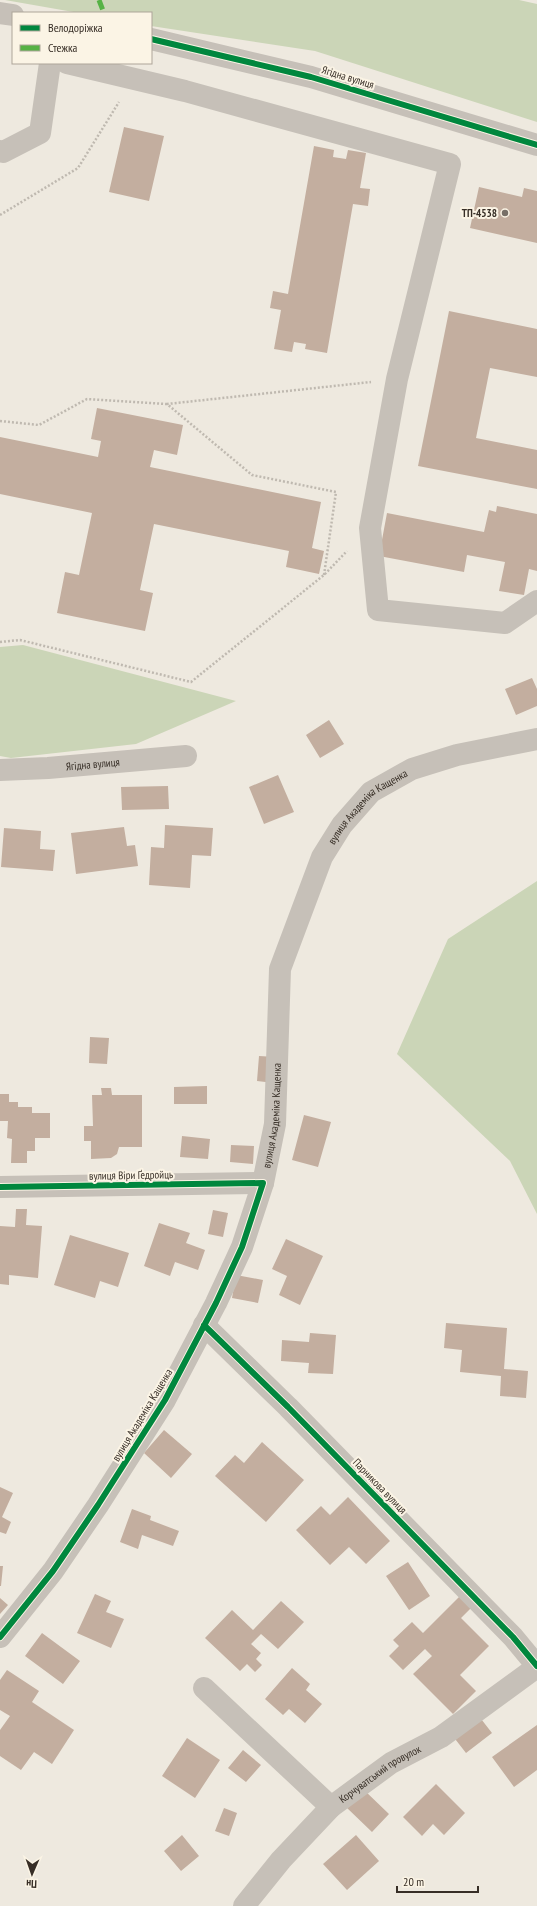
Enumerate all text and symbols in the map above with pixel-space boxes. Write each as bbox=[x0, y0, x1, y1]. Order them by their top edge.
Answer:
legend bbox=[12, 12, 152, 64]
text: Велодоріжка bbox=[48, 20, 103, 35]
text: Стежка bbox=[48, 40, 78, 55]
street label: Ягідна вулиця bbox=[320, 62, 376, 92]
place label: ТП-4538 bbox=[462, 206, 497, 220]
marker: ТП-4538 bbox=[500, 208, 510, 218]
street label: Ягідна вулиця bbox=[65, 755, 120, 773]
street label: вулиця Академіка Кащенка bbox=[325, 766, 410, 847]
street label: вулиця Академіка Кащенка bbox=[259, 1063, 284, 1169]
street label: вулиця Віри Ґедройць bbox=[89, 1167, 173, 1183]
street label: вулиця Академіка Кащенка bbox=[109, 1366, 175, 1464]
street label: Парникова вулиця bbox=[350, 1455, 410, 1517]
street label: Корчуватський провулок bbox=[336, 1741, 424, 1806]
north arrow bbox=[12, 1854, 52, 1894]
scale bar bbox=[397, 1868, 478, 1894]
text: 20 m bbox=[403, 1874, 424, 1889]
text: Пн bbox=[26, 1877, 37, 1891]

